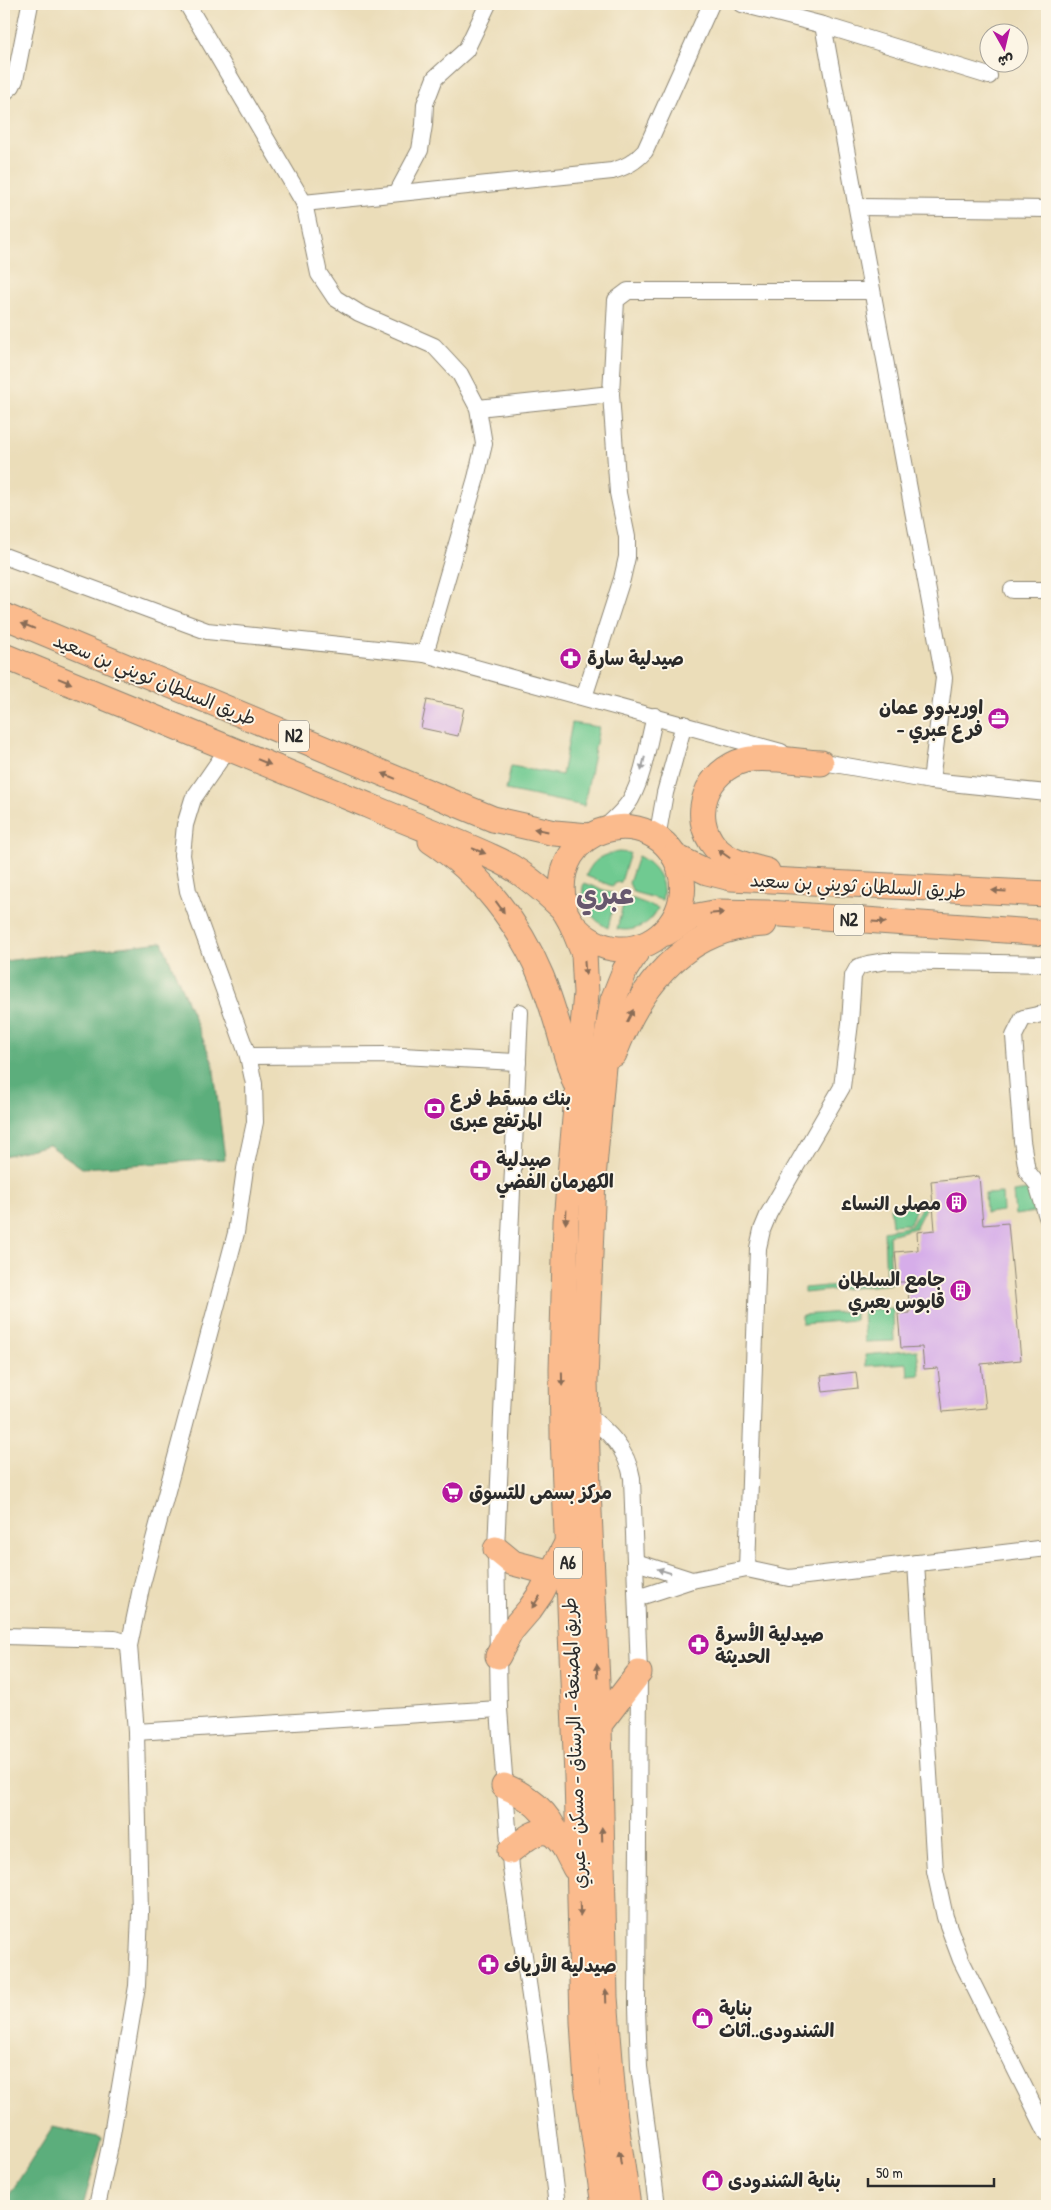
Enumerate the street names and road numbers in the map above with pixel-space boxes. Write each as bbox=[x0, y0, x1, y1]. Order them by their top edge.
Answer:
street label: طريق السلطان ثويني بن سعيد bbox=[48, 626, 260, 735]
road number: N2 bbox=[279, 720, 309, 751]
street label: طريق السلطان ثويني بن سعيد bbox=[749, 866, 967, 908]
road number: N2 bbox=[834, 904, 864, 936]
road number: A6 bbox=[554, 1548, 582, 1579]
street label: طريق المصنعة - الرستاق - مسكن - عبري bbox=[556, 1597, 594, 1889]

